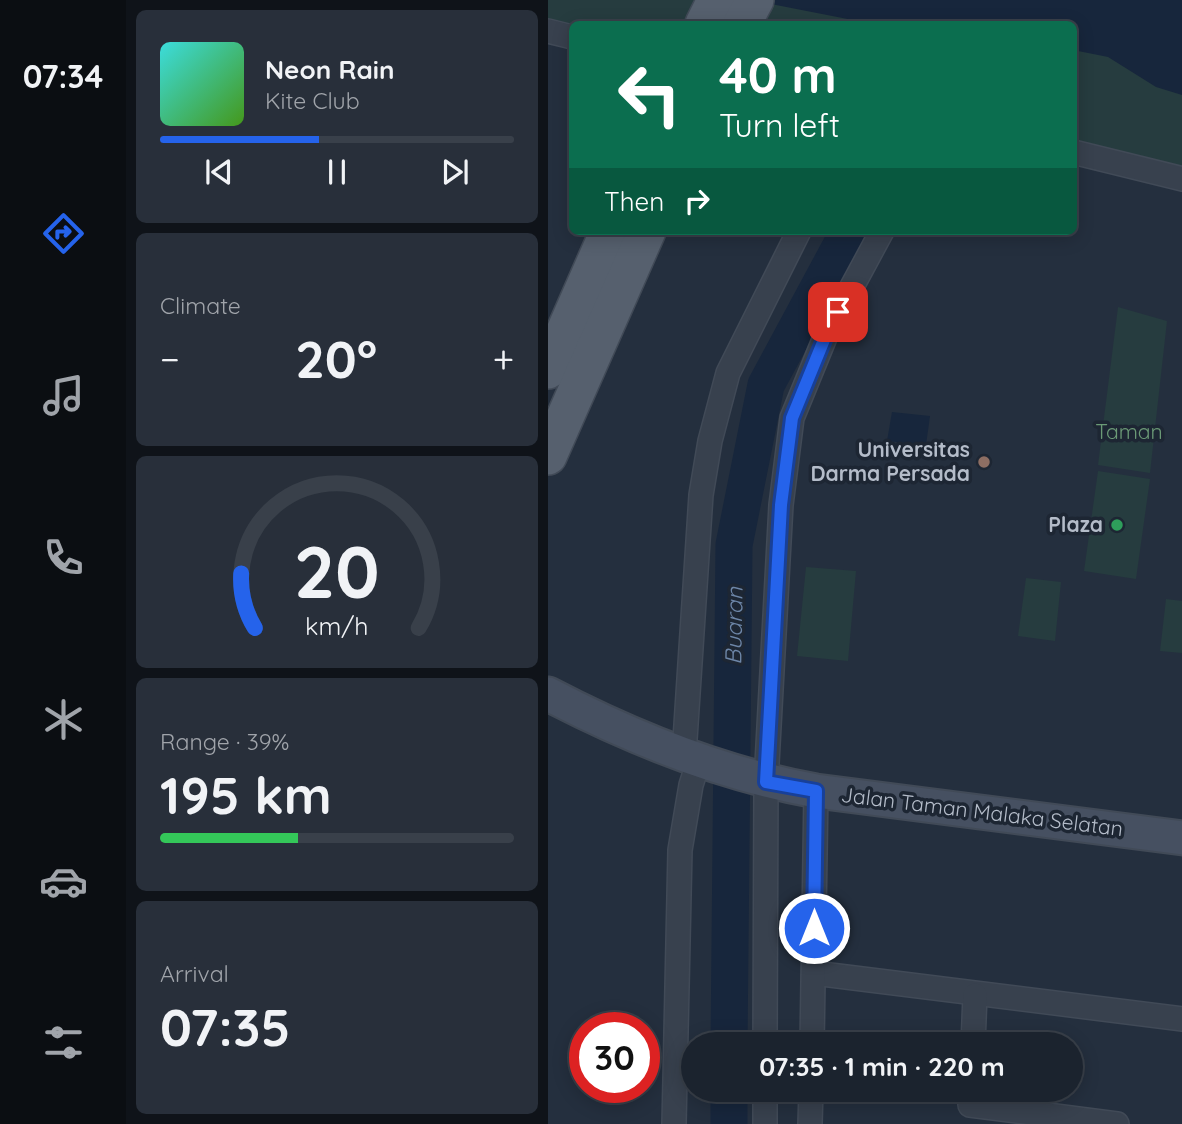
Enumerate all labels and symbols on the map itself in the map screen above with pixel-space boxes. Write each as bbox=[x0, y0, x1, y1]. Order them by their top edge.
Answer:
pin bbox=[808, 282, 868, 342]
park label: Taman bbox=[1095, 418, 1163, 444]
place label: Universitas Darma Persada bbox=[810, 436, 970, 486]
marker: Universitas Darma Persada bbox=[976, 454, 992, 470]
place label: Plaza bbox=[1048, 511, 1103, 537]
marker: Plaza bbox=[1109, 517, 1125, 533]
water label: Buaran bbox=[718, 586, 749, 665]
street label: Jalan Taman Malaka Selatan bbox=[840, 781, 1125, 841]
position arrow bbox=[777, 891, 851, 965]
speed limit sign: 30 bbox=[569, 1012, 660, 1103]

